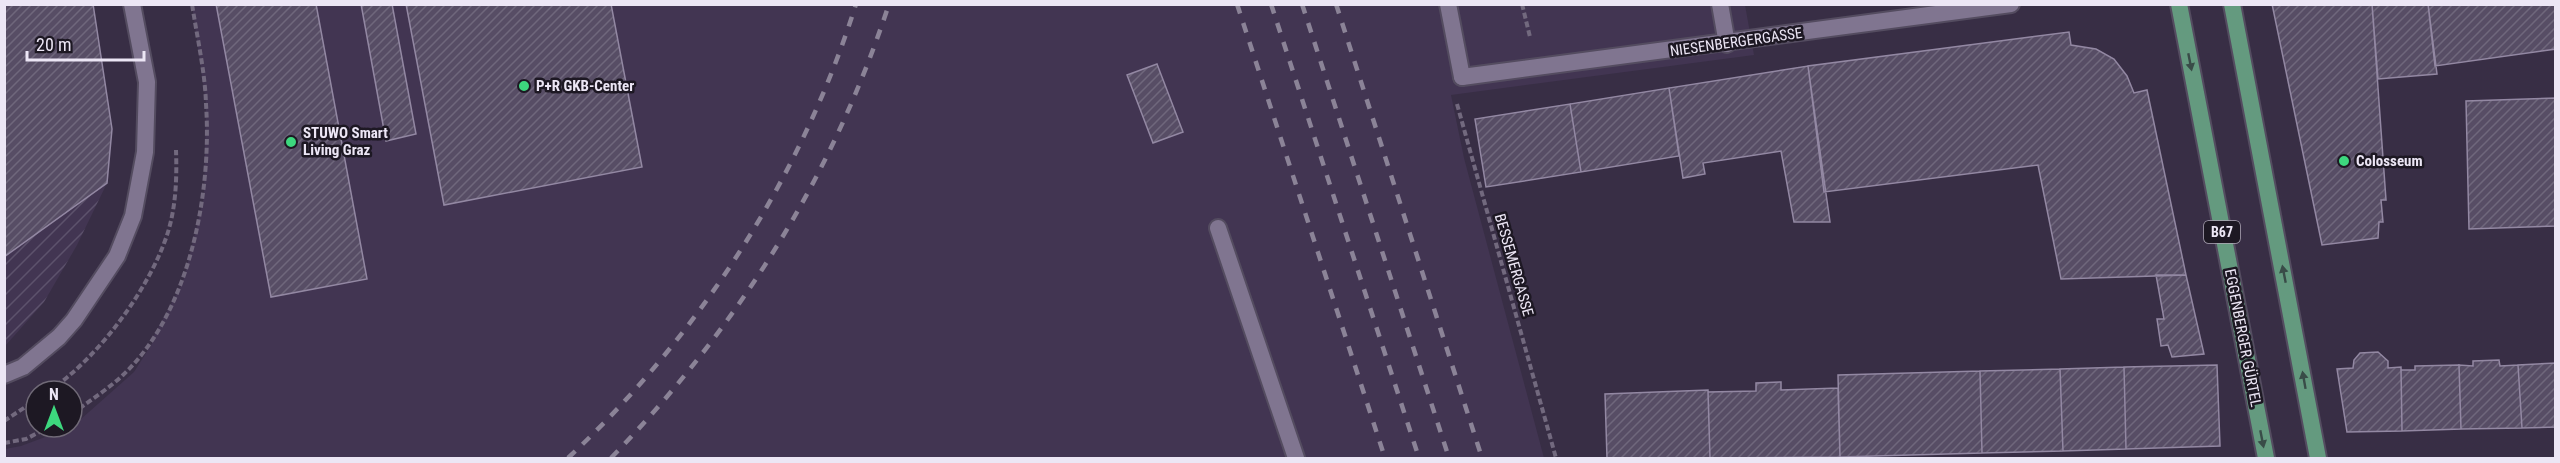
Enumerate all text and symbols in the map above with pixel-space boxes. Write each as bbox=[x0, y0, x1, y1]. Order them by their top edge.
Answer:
scale bar bbox=[27, 24, 144, 62]
street label: NIESENBERGERGASSE bbox=[1669, 24, 1803, 60]
text: 20 m bbox=[36, 34, 71, 55]
one-way arrow bbox=[2186, 53, 2195, 72]
place label: P+R GKB-Center bbox=[536, 77, 634, 95]
marker: P+R GKB-Center bbox=[517, 79, 531, 93]
place label: STUWO Smart Living Graz bbox=[303, 124, 388, 159]
marker: STUWO Smart Living Graz bbox=[284, 135, 298, 149]
place label: Colosseum bbox=[2356, 152, 2423, 170]
marker: Colosseum bbox=[2337, 154, 2351, 168]
street label: BESSEMERGASSE bbox=[1491, 212, 1537, 318]
road number: B67 bbox=[2204, 221, 2240, 243]
one-way arrow bbox=[2279, 264, 2288, 283]
street label: EGGENBERGER GÜRTEL bbox=[2221, 267, 2265, 409]
one-way arrow bbox=[2299, 371, 2308, 390]
north arrow bbox=[24, 379, 84, 439]
text: N bbox=[49, 385, 59, 404]
one-way arrow bbox=[2258, 430, 2267, 449]

